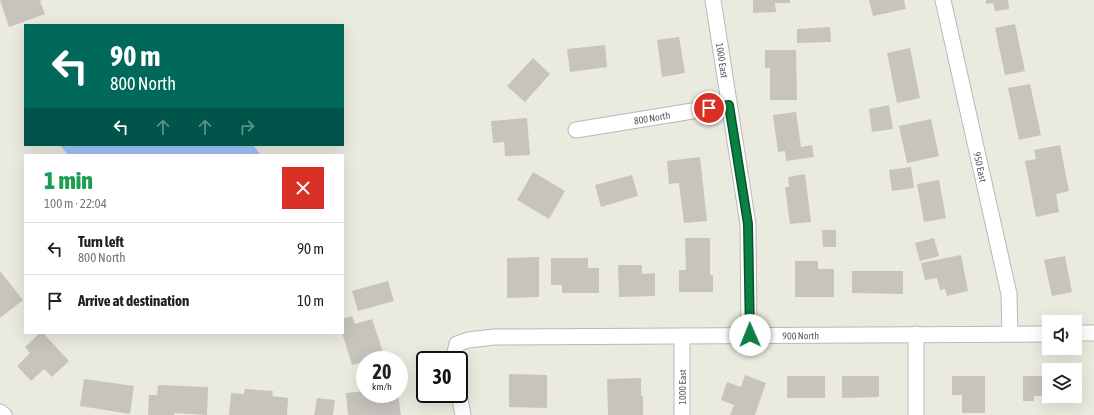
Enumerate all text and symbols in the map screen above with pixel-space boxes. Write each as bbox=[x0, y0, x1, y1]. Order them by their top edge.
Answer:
icon: left bbox=[44, 40, 96, 92]
text: 90 m bbox=[110, 40, 160, 72]
street label: 1000 East bbox=[714, 42, 730, 79]
text: 800 North bbox=[110, 73, 176, 94]
pin bbox=[692, 91, 726, 125]
icon: arrive bbox=[698, 97, 720, 119]
street label: 800 North bbox=[633, 110, 671, 126]
icon: left bbox=[110, 116, 132, 138]
icon: ahead bbox=[152, 116, 174, 138]
icon: ahead bbox=[194, 116, 216, 138]
icon: right bbox=[236, 116, 258, 138]
street label: 950 East bbox=[971, 151, 989, 183]
text: 1 min bbox=[44, 167, 93, 194]
button: close bbox=[282, 167, 324, 209]
text: 100 m · 22:04 bbox=[44, 196, 107, 211]
text: Turn left bbox=[78, 233, 124, 250]
icon: left bbox=[44, 238, 66, 260]
text: 90 m bbox=[297, 240, 324, 257]
text: 800 North bbox=[78, 250, 126, 265]
icon: arrive bbox=[44, 290, 66, 312]
text: Arrive at destination bbox=[78, 292, 189, 309]
text: 10 m bbox=[297, 292, 324, 309]
position arrow bbox=[729, 314, 771, 356]
map controls bbox=[1042, 315, 1082, 403]
button: sound bbox=[1042, 315, 1082, 355]
street label: 900 North bbox=[782, 330, 819, 341]
speed limit sign: 30 bbox=[416, 351, 468, 403]
text: 20 bbox=[373, 360, 391, 383]
button: layers bbox=[1042, 363, 1082, 403]
street label: 1000 East bbox=[677, 369, 688, 405]
text: km/h bbox=[372, 381, 392, 392]

